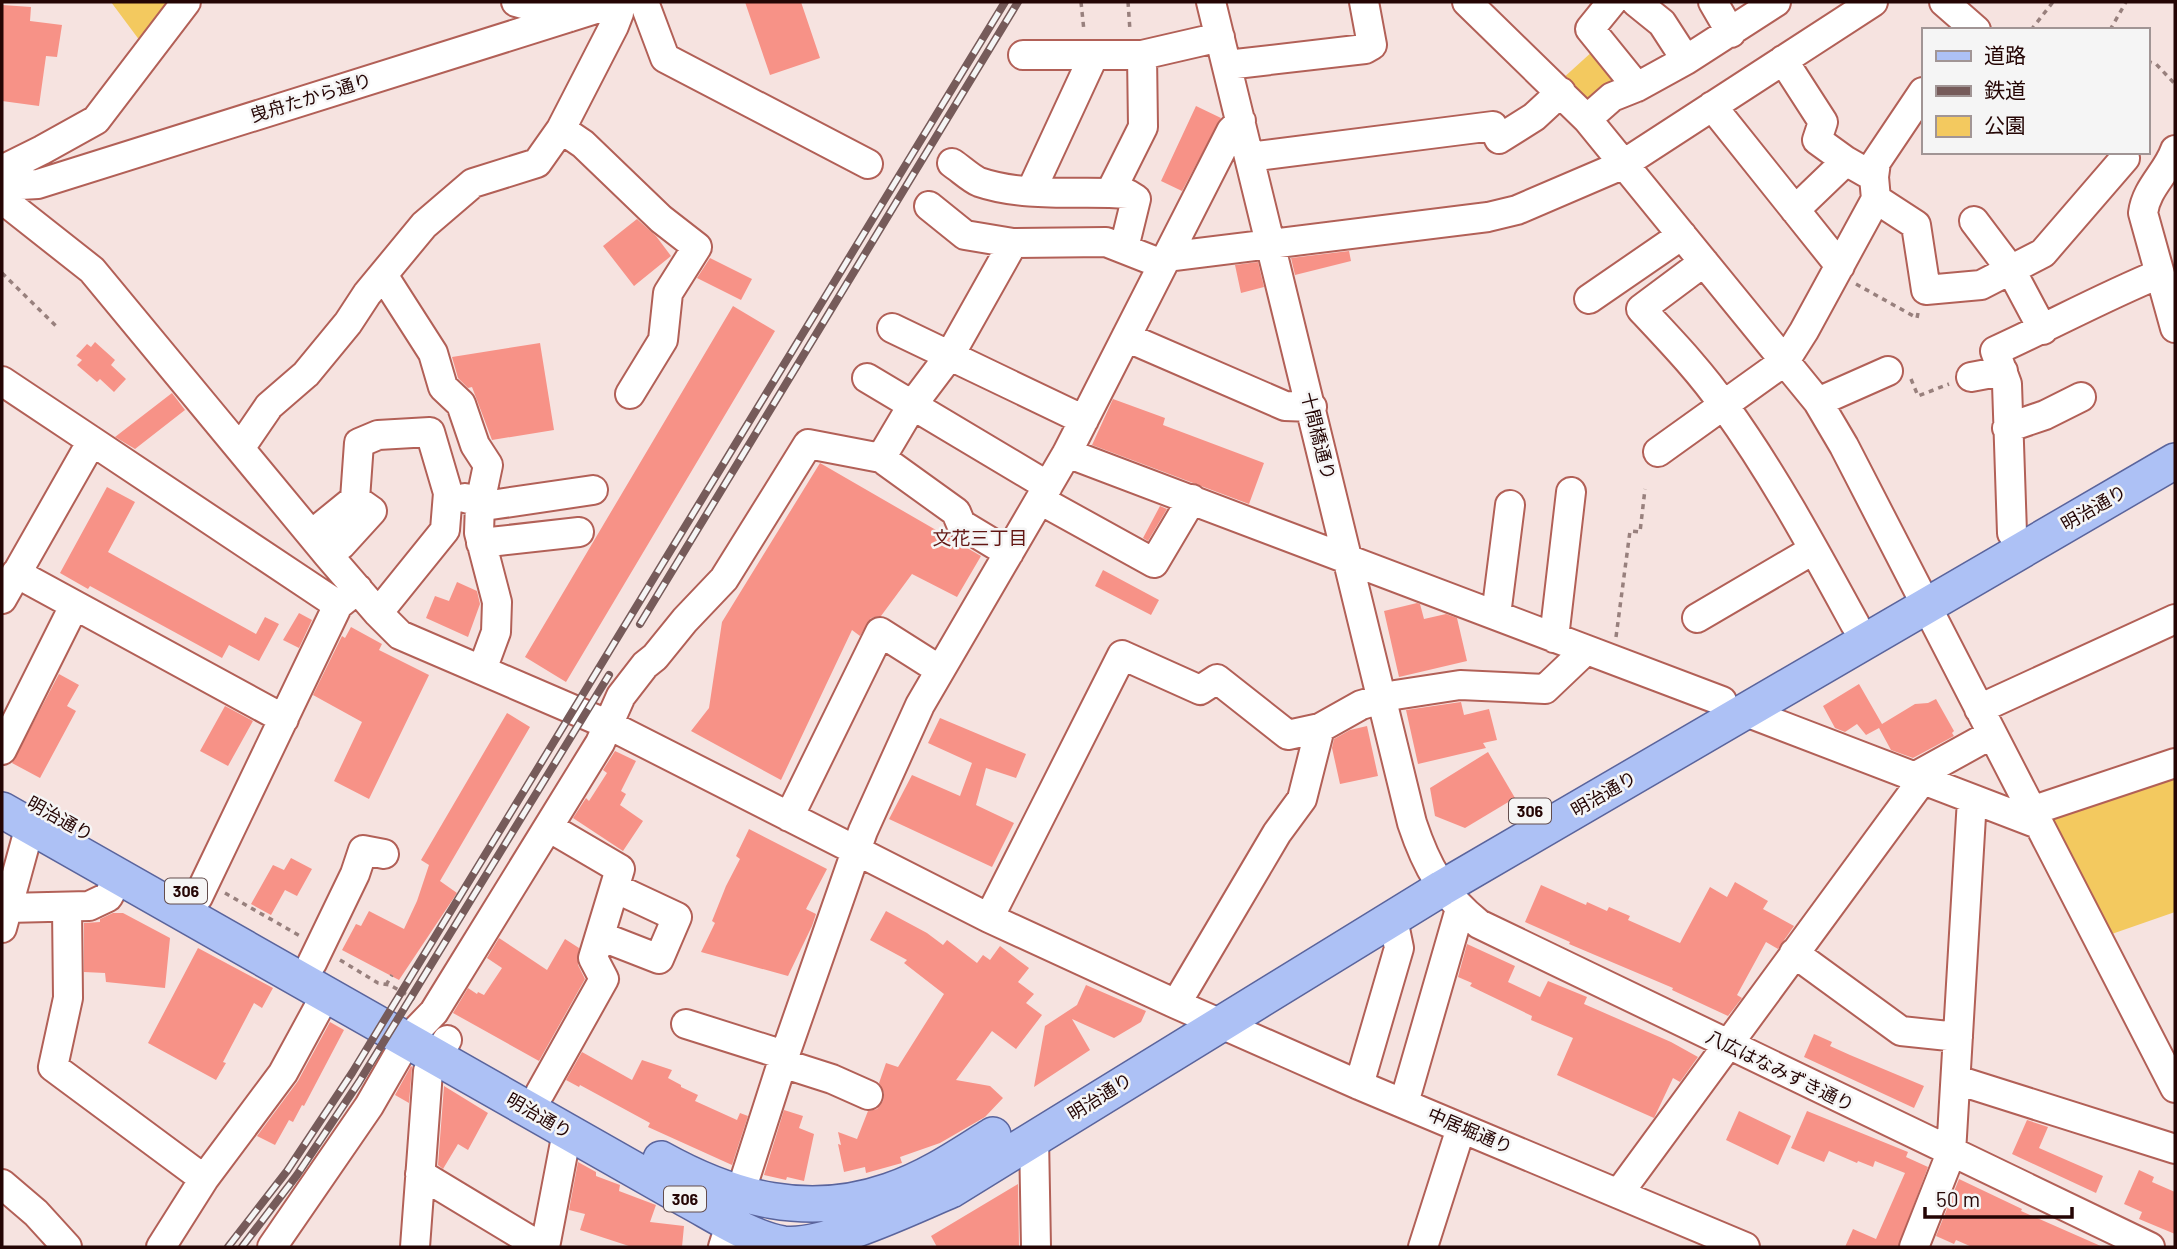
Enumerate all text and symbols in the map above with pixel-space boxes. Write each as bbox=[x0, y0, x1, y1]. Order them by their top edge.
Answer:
legend bbox=[1922, 28, 2149, 154]
text: 道路 bbox=[1984, 42, 2026, 67]
street label: 曳舟たから通り bbox=[247, 68, 374, 126]
text: 鉄道 bbox=[1984, 77, 2026, 102]
text: 公園 bbox=[1984, 112, 2026, 137]
street label: 十間橋通り bbox=[1297, 389, 1341, 482]
street label: 明治通り bbox=[2057, 480, 2130, 535]
district label: 文花三丁目 bbox=[932, 526, 1028, 549]
street label: 明治通り bbox=[1567, 766, 1640, 821]
street label: 明治通り bbox=[24, 791, 97, 845]
road number: 306 bbox=[1509, 798, 1551, 824]
road number: 306 bbox=[165, 878, 207, 904]
street label: 八広はなみずき通り bbox=[1703, 1025, 1858, 1115]
street label: 明治通り bbox=[1063, 1068, 1136, 1125]
street label: 明治通り bbox=[503, 1088, 576, 1143]
street label: 中居堀通り bbox=[1425, 1102, 1516, 1158]
scale bar bbox=[1925, 1176, 2072, 1220]
road number: 306 bbox=[664, 1186, 706, 1212]
text: 50 m bbox=[1936, 1186, 1980, 1211]

